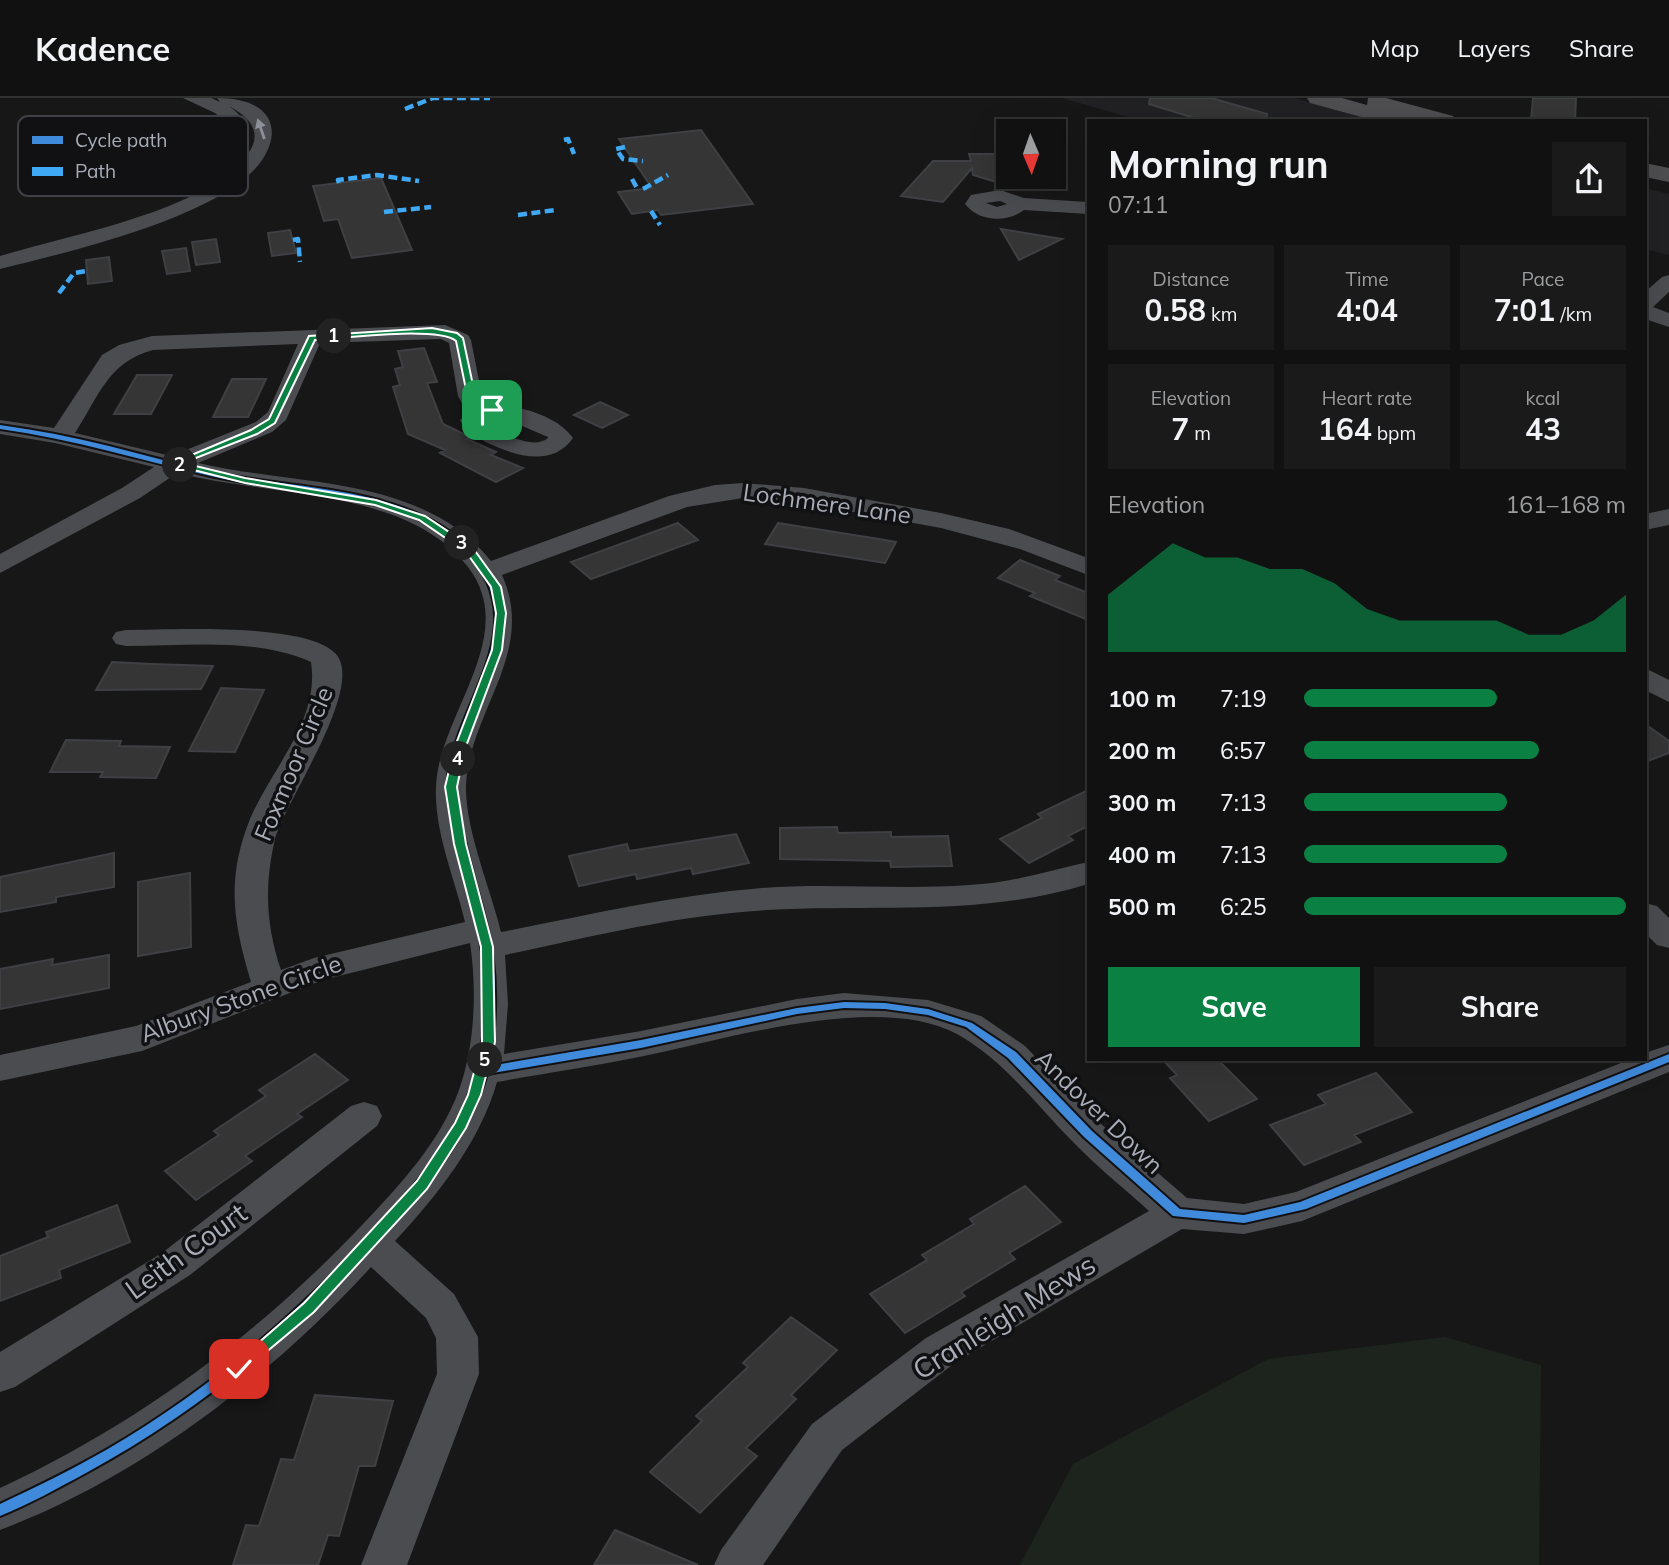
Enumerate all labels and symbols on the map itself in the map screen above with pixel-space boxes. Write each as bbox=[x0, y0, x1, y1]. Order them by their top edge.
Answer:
legend bbox=[18, 116, 248, 196]
one-way arrow bbox=[255, 119, 266, 140]
north arrow bbox=[996, 119, 1066, 189]
text: Cycle path bbox=[75, 128, 167, 152]
text: Path bbox=[75, 159, 116, 183]
pin: 1 bbox=[316, 318, 352, 354]
pin bbox=[462, 380, 522, 440]
pin: 2 bbox=[162, 448, 198, 482]
street label: Lochmere Lane bbox=[741, 476, 913, 530]
pin: 3 bbox=[444, 526, 480, 560]
street label: Foxmoor Circle bbox=[247, 682, 339, 845]
pin: 4 bbox=[440, 742, 476, 776]
street label: Albury Stone Circle bbox=[136, 948, 345, 1048]
pin: 5 bbox=[468, 1042, 503, 1077]
street label: Andover Down bbox=[1029, 1043, 1170, 1180]
street label: Leith Court bbox=[118, 1195, 253, 1306]
street label: Cranleigh Mews bbox=[906, 1246, 1101, 1387]
pin bbox=[209, 1339, 269, 1399]

